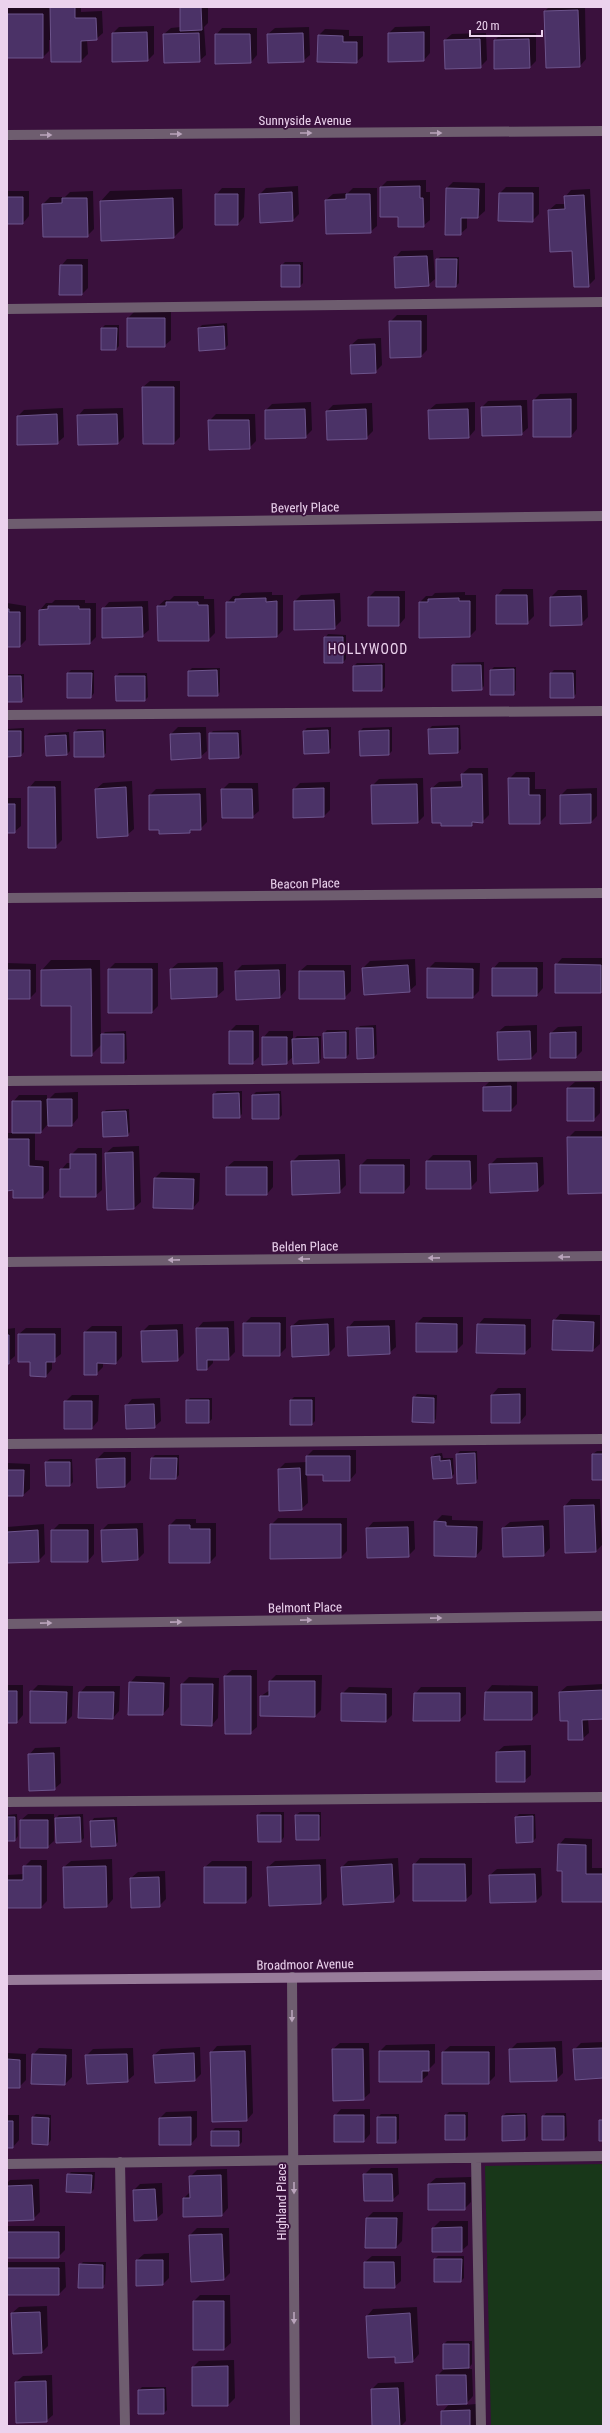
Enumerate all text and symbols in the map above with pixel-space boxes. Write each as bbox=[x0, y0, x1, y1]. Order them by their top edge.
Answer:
scale bar bbox=[470, 12, 542, 38]
text: 20 m bbox=[476, 19, 500, 33]
street label: Sunnyside Avenue bbox=[259, 113, 351, 128]
one-way arrow bbox=[430, 129, 442, 136]
one-way arrow bbox=[300, 130, 313, 136]
one-way arrow bbox=[170, 131, 183, 137]
one-way arrow bbox=[40, 132, 53, 138]
street label: Beverly Place bbox=[271, 499, 339, 516]
district label: HOLLYWOOD bbox=[328, 641, 408, 657]
street label: Beacon Place bbox=[270, 875, 340, 892]
street label: Belden Place bbox=[272, 1238, 338, 1255]
one-way arrow bbox=[558, 1253, 570, 1260]
one-way arrow bbox=[427, 1255, 440, 1261]
one-way arrow bbox=[297, 1256, 310, 1262]
one-way arrow bbox=[167, 1257, 180, 1263]
street label: Belmont Place bbox=[268, 1599, 342, 1616]
one-way arrow bbox=[430, 1615, 443, 1621]
one-way arrow bbox=[300, 1617, 313, 1623]
one-way arrow bbox=[170, 1618, 182, 1625]
one-way arrow bbox=[40, 1620, 53, 1626]
street label: Broadmoor Avenue bbox=[256, 1956, 354, 1973]
one-way arrow bbox=[289, 2010, 295, 2023]
street label: Highland Place bbox=[274, 2163, 289, 2241]
one-way arrow bbox=[290, 2182, 297, 2194]
one-way arrow bbox=[291, 2312, 297, 2325]

